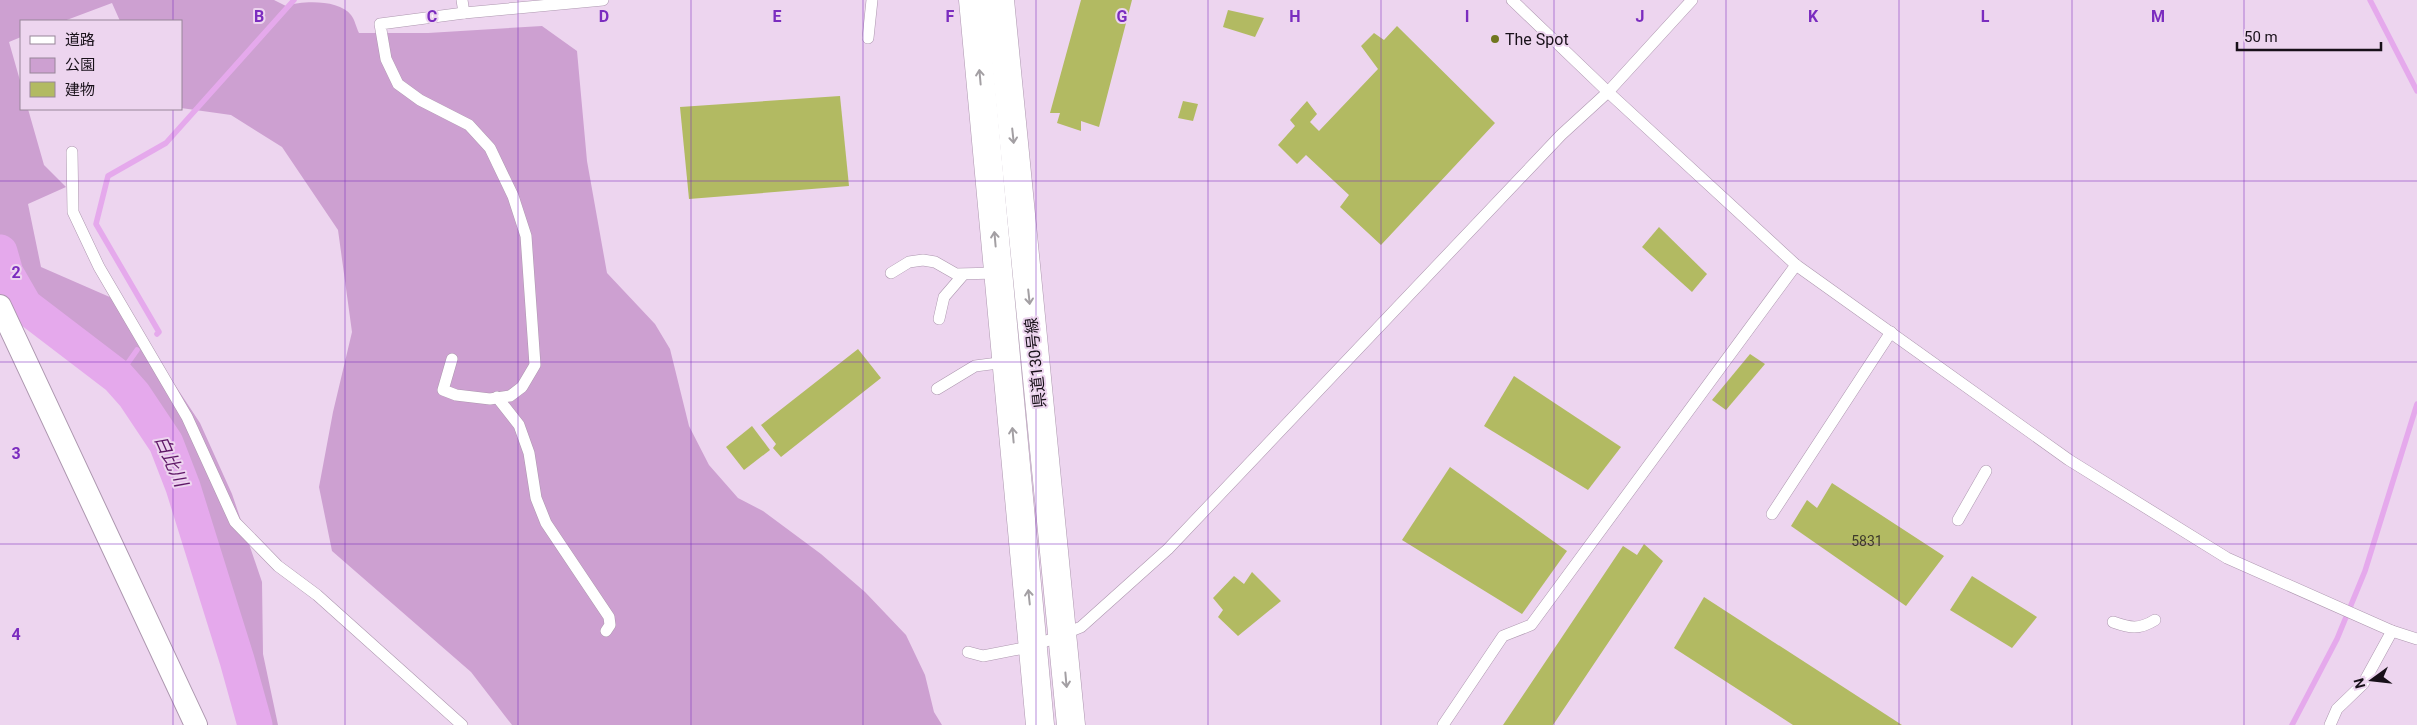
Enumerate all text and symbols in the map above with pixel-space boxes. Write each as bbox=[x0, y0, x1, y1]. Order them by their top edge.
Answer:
text: B bbox=[254, 7, 264, 26]
text: C bbox=[427, 7, 437, 26]
text: D bbox=[599, 7, 609, 26]
text: E bbox=[773, 7, 782, 26]
text: F bbox=[946, 7, 955, 26]
text: G bbox=[1117, 7, 1128, 26]
text: H bbox=[1289, 7, 1301, 26]
text: I bbox=[1465, 7, 1469, 26]
text: J bbox=[1636, 7, 1644, 26]
text: K bbox=[1808, 7, 1819, 26]
text: L bbox=[1981, 7, 1990, 26]
text: M bbox=[2151, 7, 2165, 26]
legend bbox=[20, 20, 182, 110]
scale bar bbox=[2237, 20, 2381, 52]
text: 50 m bbox=[2244, 28, 2278, 46]
place label: The Spot bbox=[1505, 30, 1569, 49]
text: 道路 bbox=[65, 31, 95, 49]
marker: The Spot bbox=[1489, 33, 1501, 45]
text: 公園 bbox=[65, 56, 95, 74]
one-way arrow bbox=[975, 69, 985, 85]
text: 建物 bbox=[65, 81, 95, 99]
one-way arrow bbox=[1008, 127, 1018, 143]
one-way arrow bbox=[990, 231, 1000, 247]
text: 2 bbox=[11, 263, 21, 282]
one-way arrow bbox=[1024, 289, 1033, 305]
street label: 県道130号線 bbox=[1021, 317, 1050, 409]
one-way arrow bbox=[1008, 428, 1018, 444]
water label: 白比川 bbox=[151, 432, 193, 492]
text: 3 bbox=[11, 444, 21, 463]
house number: 5831 bbox=[1851, 533, 1883, 549]
one-way arrow bbox=[1024, 589, 1034, 605]
text: 4 bbox=[11, 625, 21, 644]
north arrow bbox=[2347, 655, 2397, 705]
one-way arrow bbox=[1062, 672, 1071, 688]
text: N bbox=[2350, 677, 2368, 690]

